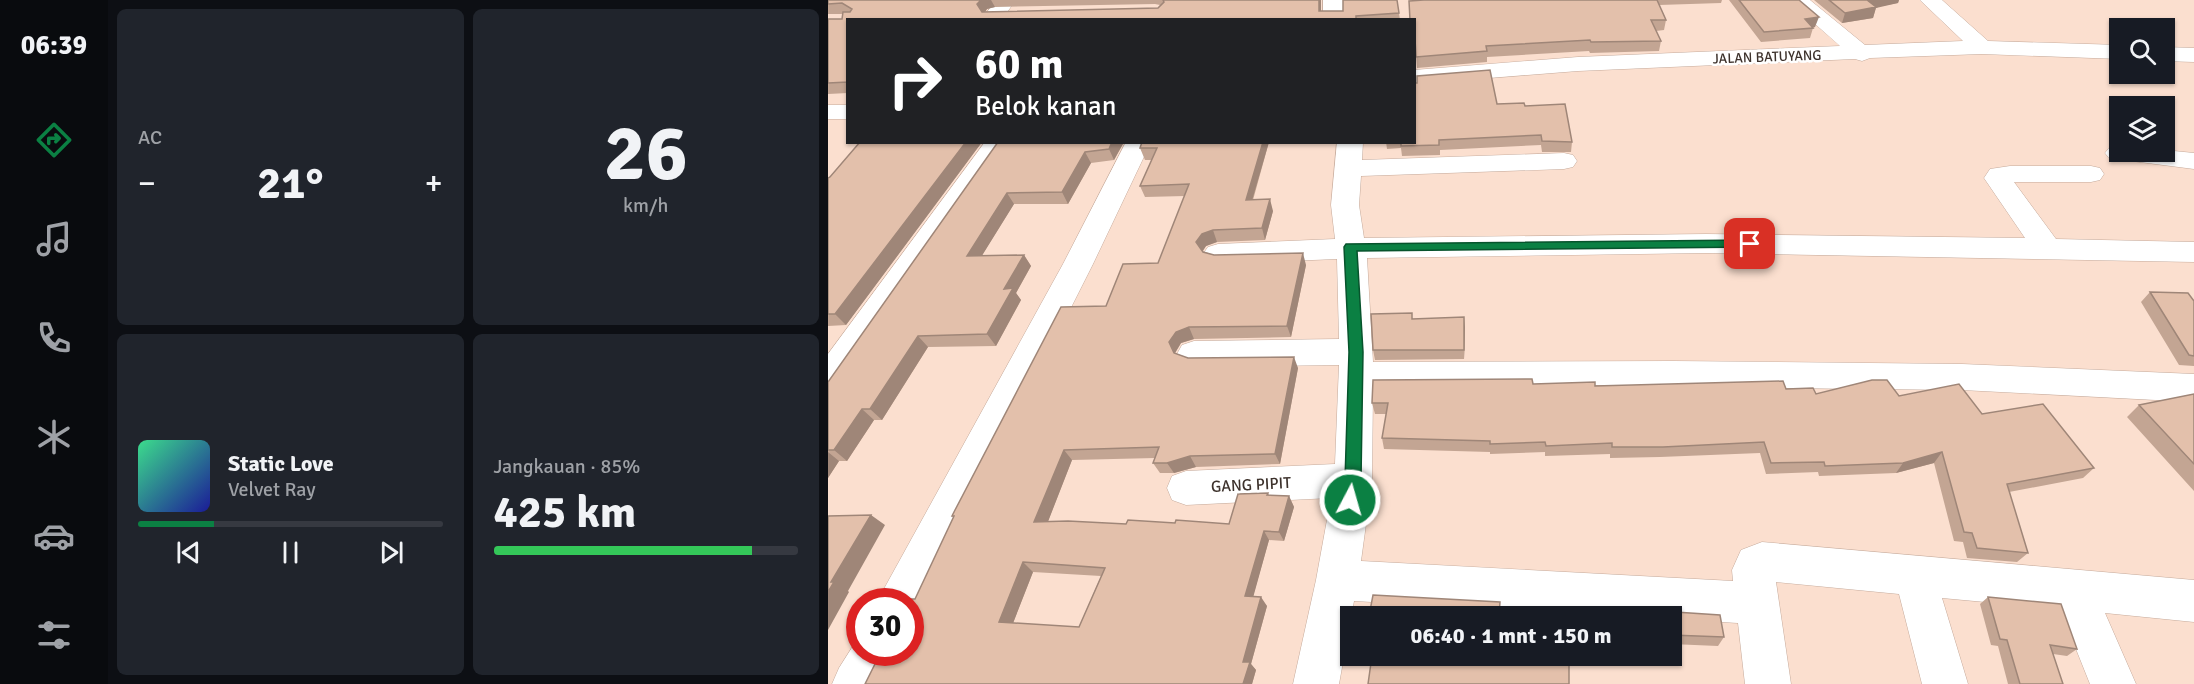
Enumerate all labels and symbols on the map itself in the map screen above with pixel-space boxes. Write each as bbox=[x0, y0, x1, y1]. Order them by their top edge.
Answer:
street label: JALAN BATUYANG bbox=[1712, 47, 1822, 67]
pin bbox=[1724, 218, 1775, 269]
position arrow bbox=[1318, 468, 1382, 532]
street label: GANG PIPIT bbox=[1210, 473, 1292, 497]
speed limit sign: 30 bbox=[846, 588, 924, 666]

